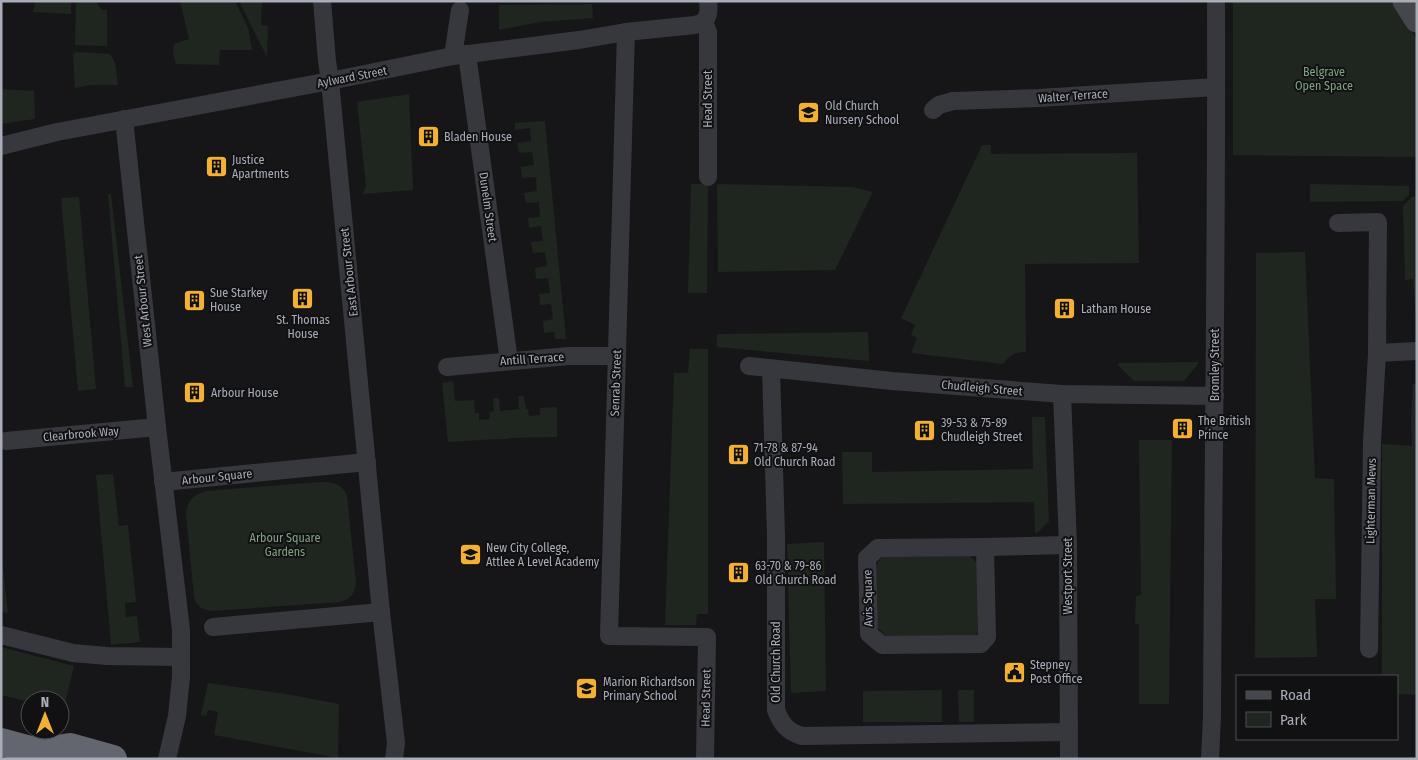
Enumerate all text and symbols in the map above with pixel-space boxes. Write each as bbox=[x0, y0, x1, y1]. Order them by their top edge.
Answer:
street label: Aylward Street bbox=[316, 63, 388, 91]
park label: Belgrave Open Space bbox=[1295, 65, 1353, 93]
street label: Head Street bbox=[701, 70, 715, 128]
street label: Walter Terrace bbox=[1038, 87, 1108, 105]
place label: Old Church Nursery School bbox=[825, 99, 899, 127]
school or university icon: Old Church Nursery School bbox=[797, 101, 821, 125]
building icon: Bladen House bbox=[416, 125, 440, 149]
place label: Bladen House bbox=[444, 130, 512, 144]
place label: Justice Apartments bbox=[232, 153, 289, 181]
building icon: Justice Apartments bbox=[204, 155, 228, 179]
street label: Dunelm Street bbox=[476, 171, 500, 243]
street label: East Arbour Street bbox=[337, 227, 361, 317]
street label: West Arbour Street bbox=[131, 254, 155, 348]
place label: Sue Starkey House bbox=[210, 286, 268, 314]
building icon: St. Thomas House bbox=[291, 287, 315, 311]
building icon: Sue Starkey House bbox=[182, 288, 206, 312]
building icon: Latham House bbox=[1053, 297, 1077, 321]
place label: Latham House bbox=[1081, 302, 1151, 316]
place label: St. Thomas House bbox=[276, 313, 330, 341]
street label: Bromley Street bbox=[1208, 329, 1222, 401]
street label: Senrab Street bbox=[608, 349, 624, 417]
street label: Antill Terrace bbox=[499, 350, 565, 368]
street label: Chudleigh Street bbox=[941, 377, 1023, 399]
building icon: Arbour House bbox=[183, 381, 207, 405]
place label: Arbour House bbox=[211, 386, 278, 400]
place label: The British Prince bbox=[1198, 414, 1251, 442]
place label: 39-53 & 75-89 Chudleigh Street bbox=[941, 416, 1022, 444]
building icon: The British Prince bbox=[1170, 416, 1194, 440]
building icon: 39-53 & 75-89 Chudleigh Street bbox=[913, 418, 937, 442]
street label: Clearbrook Way bbox=[43, 424, 120, 444]
place label: 71-78 & 87-94 Old Church Road bbox=[754, 441, 835, 469]
building icon: 71-78 & 87-94 Old Church Road bbox=[726, 443, 750, 467]
street label: Lighterman Mews bbox=[1363, 458, 1379, 544]
street label: Arbour Square bbox=[181, 466, 253, 488]
park label: Arbour Square Gardens bbox=[250, 531, 320, 559]
street label: Westport Street bbox=[1061, 537, 1075, 614]
place label: New City College, Attlee A Level Academy bbox=[486, 541, 600, 569]
school or university icon: New City College, Attlee A Level Academy bbox=[458, 543, 482, 567]
place label: 63-70 & 79-86 Old Church Road bbox=[755, 559, 836, 587]
building icon: 63-70 & 79-86 Old Church Road bbox=[727, 561, 751, 585]
street label: Avis Square bbox=[861, 569, 875, 627]
street label: Old Church Road bbox=[769, 621, 783, 703]
place label: Stepney Post Office bbox=[1030, 658, 1082, 686]
public building icon: Stepney Post Office bbox=[1002, 660, 1026, 684]
street label: Head Street bbox=[698, 669, 714, 727]
place label: Marion Richardson Primary School bbox=[603, 675, 695, 703]
legend bbox=[1236, 675, 1398, 740]
school or university icon: Marion Richardson Primary School bbox=[575, 677, 599, 701]
text: Road bbox=[1280, 686, 1311, 704]
north arrow bbox=[20, 690, 70, 740]
text: N bbox=[41, 694, 49, 711]
text: Park bbox=[1280, 711, 1307, 729]

